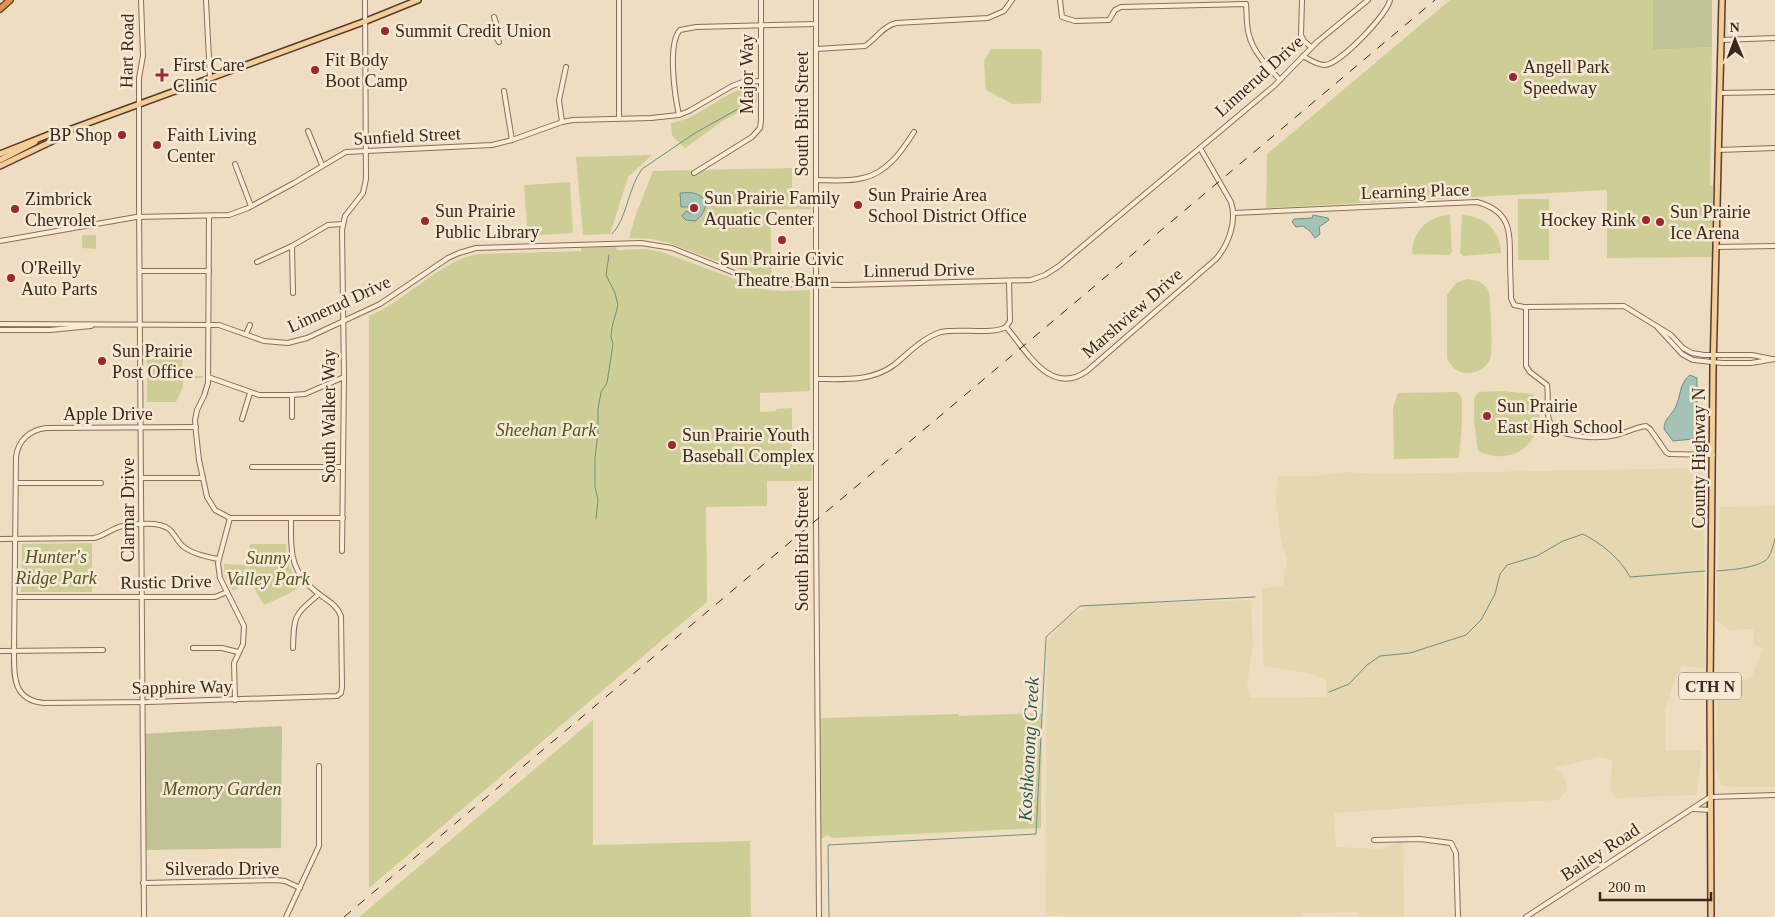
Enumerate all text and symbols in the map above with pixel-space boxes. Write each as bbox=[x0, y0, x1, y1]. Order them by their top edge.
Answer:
street label: Hart Road bbox=[116, 14, 138, 88]
north arrow bbox=[1710, 15, 1760, 65]
text: N bbox=[1730, 20, 1740, 35]
place label: Summit Credit Union bbox=[395, 21, 551, 41]
marker: Summit Credit Union bbox=[379, 25, 391, 37]
street label: Linnerud Drive bbox=[1211, 31, 1307, 121]
street label: Major Way bbox=[737, 34, 757, 114]
place label: Fit Body Boot Camp bbox=[325, 50, 408, 91]
street label: South Bird Street bbox=[792, 52, 812, 177]
place label: First Care Clinic bbox=[173, 55, 245, 96]
place label: Angell Park Speedway bbox=[1523, 57, 1609, 98]
marker: Fit Body Boot Camp bbox=[309, 64, 321, 76]
marker: First Care Clinic bbox=[155, 68, 169, 82]
marker: Angell Park Speedway bbox=[1507, 71, 1519, 83]
street label: Sunfield Street bbox=[353, 123, 461, 149]
place label: BP Shop bbox=[49, 125, 112, 145]
place label: Faith Living Center bbox=[167, 125, 257, 166]
marker: BP Shop bbox=[116, 129, 128, 141]
marker: Faith Living Center bbox=[151, 139, 163, 151]
street label: Learning Place bbox=[1360, 179, 1470, 203]
place label: Sun Prairie Area School District Office bbox=[868, 185, 1027, 226]
place label: Sun Prairie Family Aquatic Center bbox=[704, 188, 840, 229]
place label: Zimbrick Chevrolet bbox=[25, 189, 96, 230]
marker: Sun Prairie Area School District Office bbox=[852, 199, 864, 211]
place label: Sun Prairie Public Library bbox=[435, 201, 539, 242]
marker: Sun Prairie Family Aquatic Center bbox=[688, 202, 700, 214]
place label: Sun Prairie Ice Arena bbox=[1670, 202, 1751, 243]
marker: Zimbrick Chevrolet bbox=[9, 203, 21, 215]
place label: Hockey Rink bbox=[1541, 210, 1636, 230]
marker: Hockey Rink bbox=[1640, 214, 1652, 226]
marker: Sun Prairie Public Library bbox=[419, 215, 431, 227]
marker: Sun Prairie Ice Arena bbox=[1654, 216, 1666, 228]
marker: Sun Prairie Civic Theatre Barn bbox=[776, 234, 788, 246]
place label: Sun Prairie Civic Theatre Barn bbox=[720, 249, 844, 290]
place label: O'Reilly Auto Parts bbox=[21, 258, 98, 299]
street label: Linnerud Drive bbox=[863, 259, 975, 281]
street label: Marshview Drive bbox=[1078, 264, 1186, 362]
street label: Linnerud Drive bbox=[284, 271, 394, 337]
marker: O'Reilly Auto Parts bbox=[5, 272, 17, 284]
place label: Sun Prairie Post Office bbox=[112, 341, 193, 382]
street label: South Walker Way bbox=[319, 349, 339, 483]
marker: Sun Prairie Post Office bbox=[96, 355, 108, 367]
street label: County Highway N bbox=[1689, 388, 1709, 529]
place label: Sun Prairie East High School bbox=[1497, 396, 1623, 437]
street label: Apple Drive bbox=[63, 404, 153, 424]
marker: Sun Prairie East High School bbox=[1481, 410, 1493, 422]
park label: Sheehan Park bbox=[496, 420, 597, 440]
place label: Sun Prairie Youth Baseball Complex bbox=[682, 425, 814, 466]
marker: Sun Prairie Youth Baseball Complex bbox=[666, 439, 678, 451]
street label: Clarmar Drive bbox=[118, 458, 138, 562]
street label: South Bird Street bbox=[792, 487, 812, 612]
park label: Hunter's Ridge Park bbox=[14, 547, 98, 588]
park label: Sunny Valley Park bbox=[226, 548, 311, 589]
street label: Rustic Drive bbox=[120, 571, 212, 593]
road number: CTH N bbox=[1679, 672, 1741, 699]
street label: Sapphire Way bbox=[131, 676, 233, 698]
water label: Koshkonong Creek bbox=[1014, 676, 1043, 823]
park label: Memory Garden bbox=[162, 779, 281, 799]
street label: Bailey Road bbox=[1557, 819, 1643, 885]
street label: Silverado Drive bbox=[165, 859, 279, 879]
scale bar bbox=[1600, 870, 1711, 902]
text: 200 m bbox=[1608, 879, 1646, 895]

